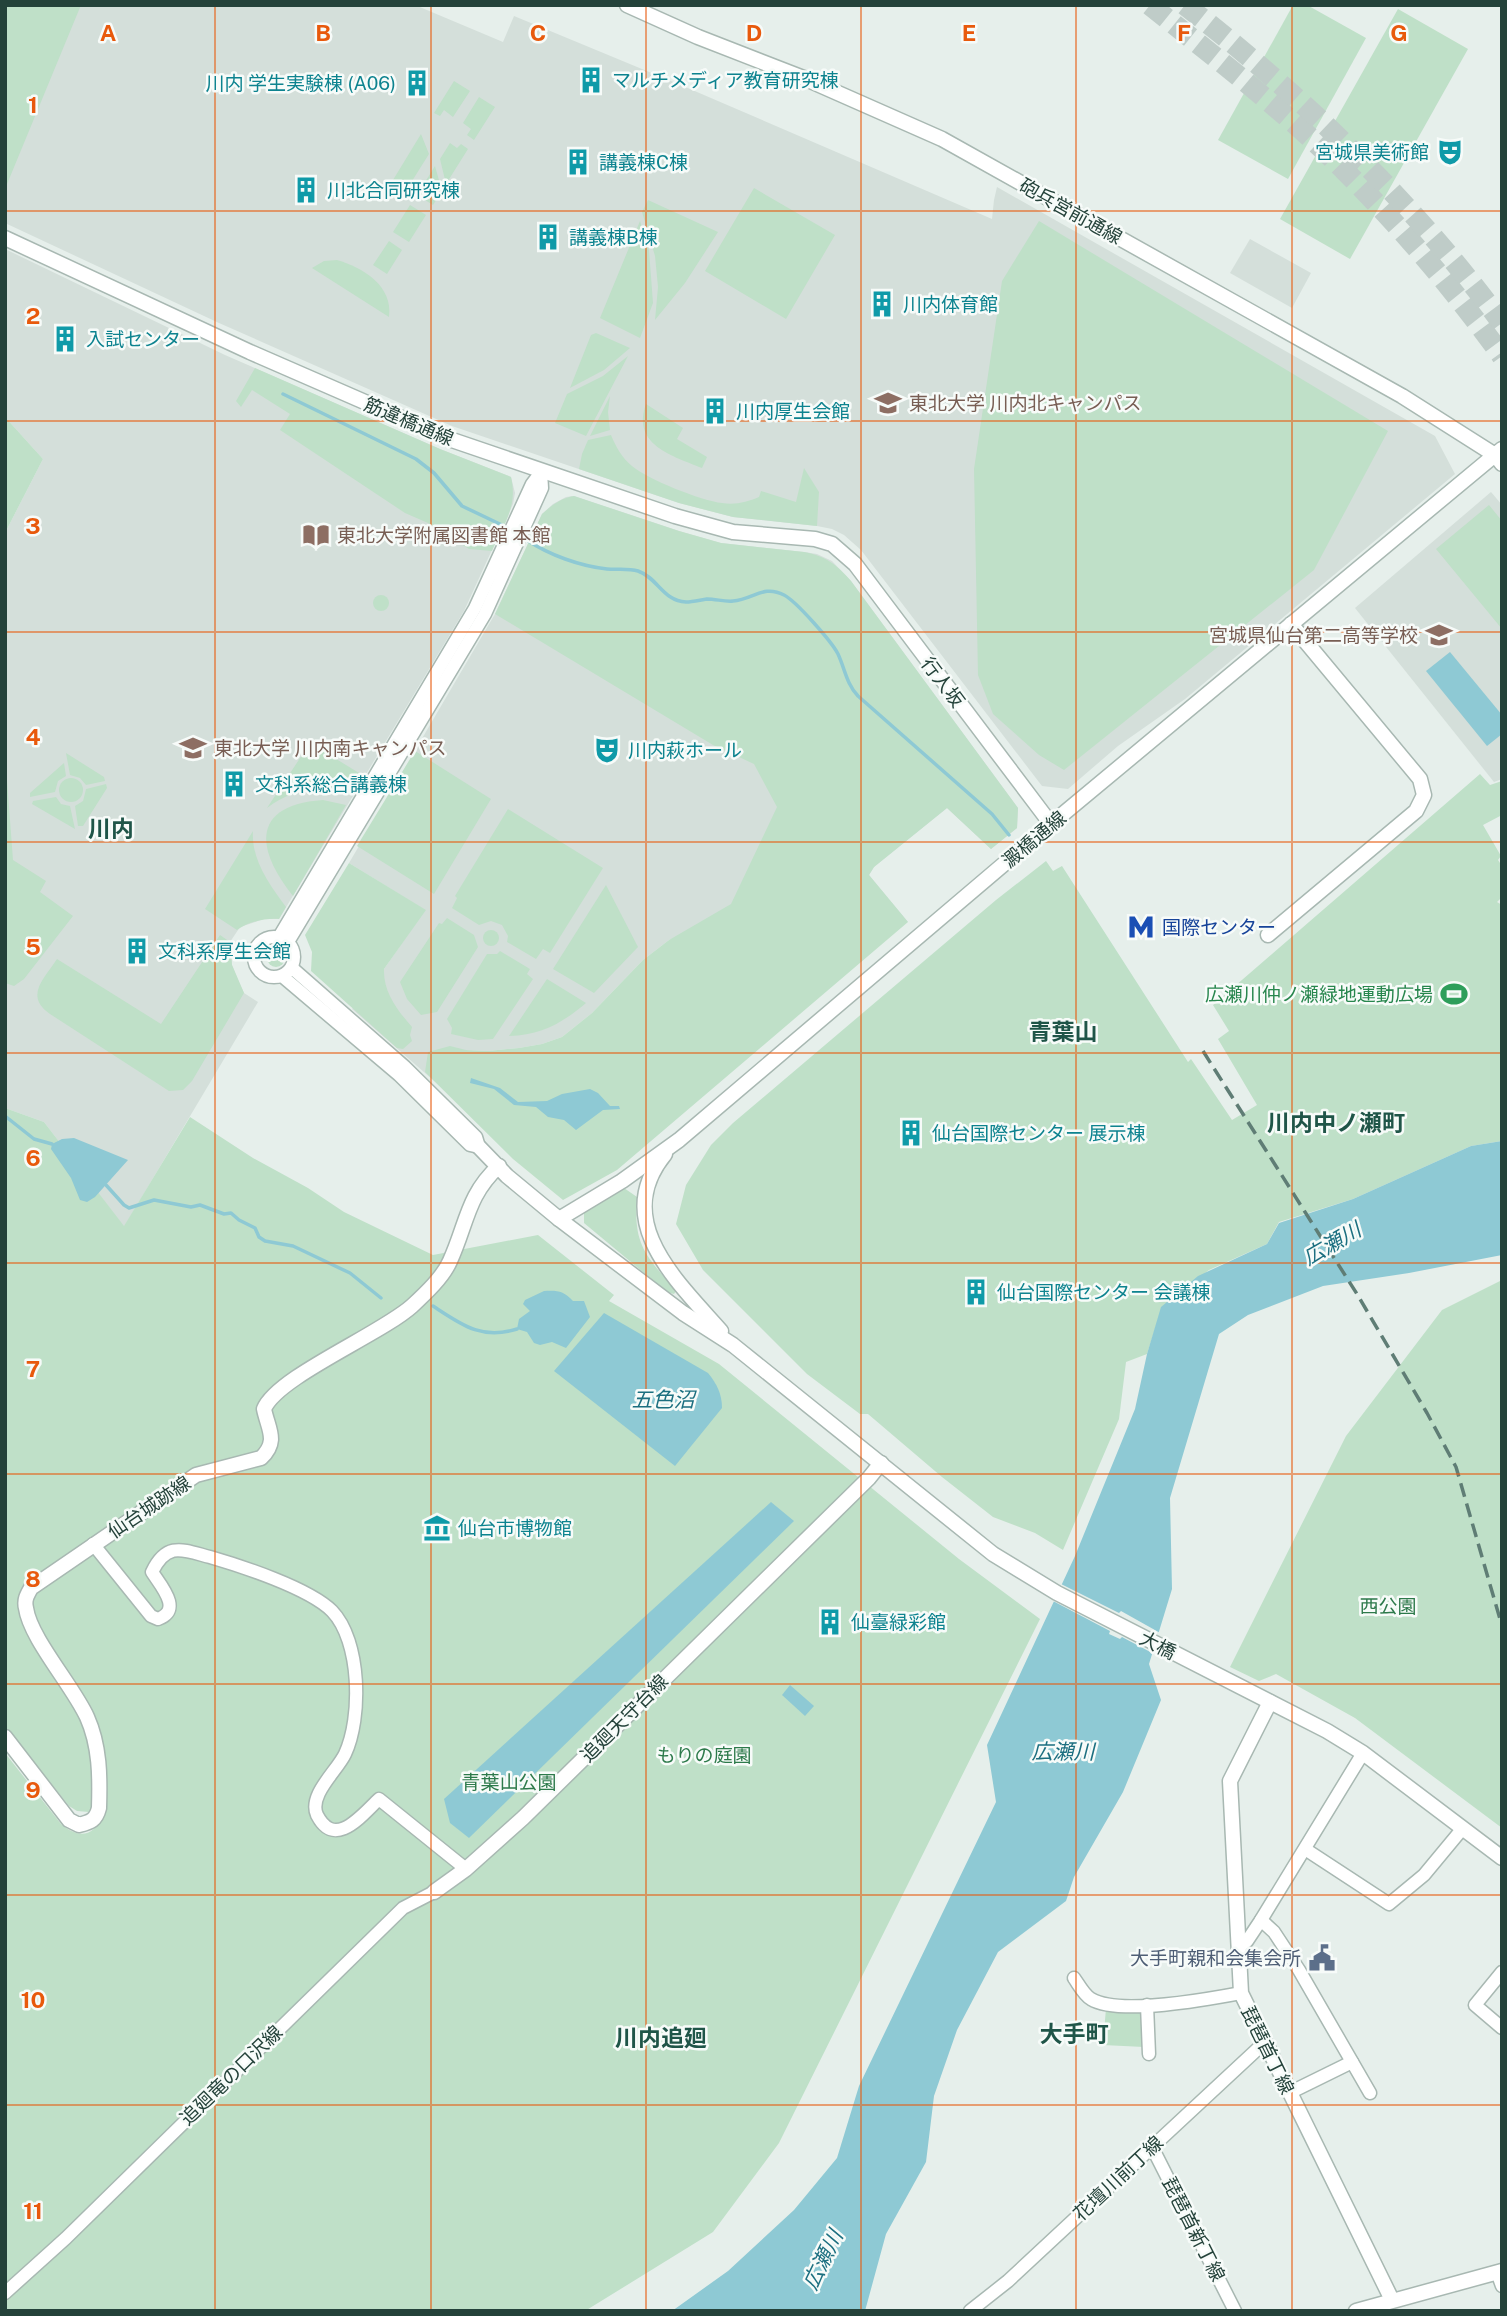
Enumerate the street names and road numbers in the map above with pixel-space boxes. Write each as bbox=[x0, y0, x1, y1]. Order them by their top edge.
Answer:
street label: 砲兵営前通線 bbox=[1016, 174, 1126, 248]
street label: 筋違橋通線 bbox=[361, 392, 457, 450]
street label: 行人坂 bbox=[917, 653, 969, 711]
street label: 澱橋通線 bbox=[998, 806, 1070, 872]
street label: 仙台城跡線 bbox=[103, 1471, 195, 1543]
street label: 大橋 bbox=[1136, 1627, 1180, 1663]
street label: 追廻天守台線 bbox=[576, 1670, 672, 1766]
street label: 琵琶首丁線 bbox=[1237, 2002, 1299, 2098]
street label: 追廻竜の口沢線 bbox=[176, 2021, 286, 2129]
street label: 花壇川前丁線 bbox=[1069, 2131, 1167, 2225]
street label: 琵琶首新丁線 bbox=[1158, 2173, 1230, 2285]

